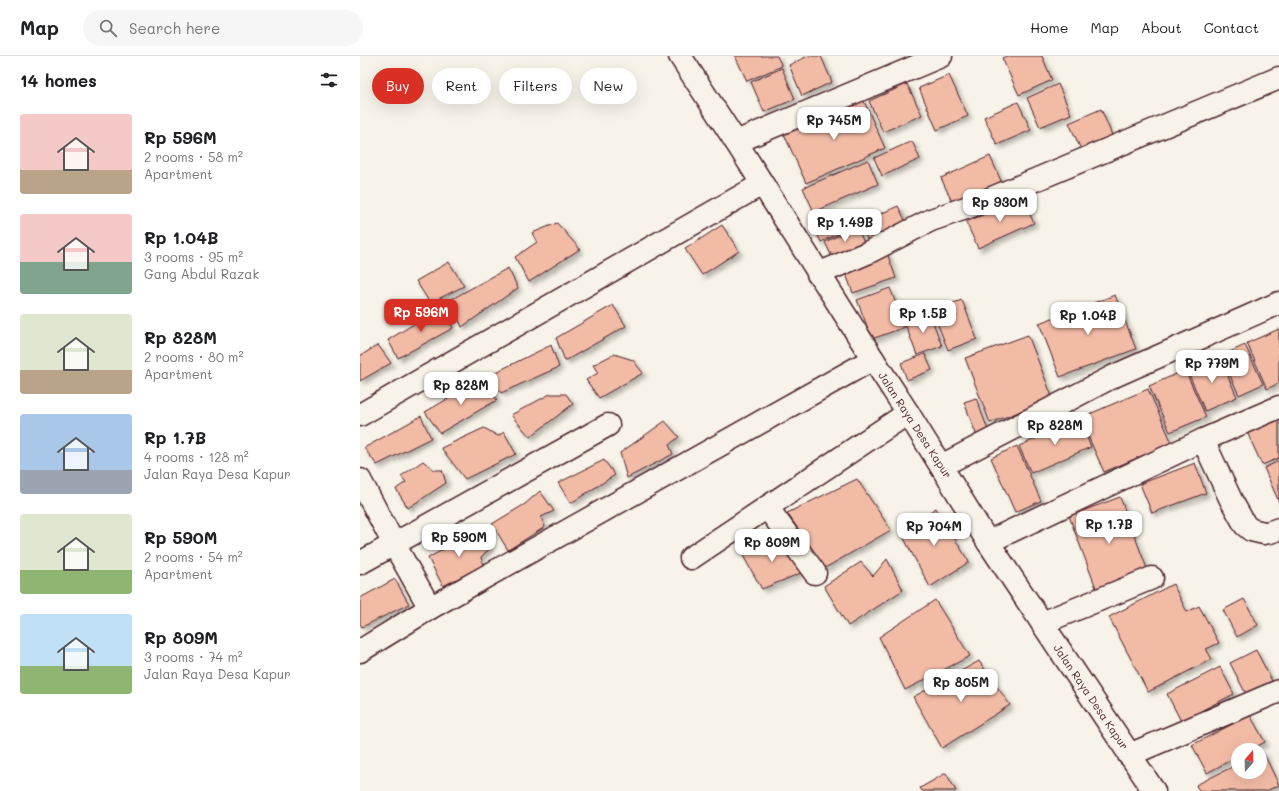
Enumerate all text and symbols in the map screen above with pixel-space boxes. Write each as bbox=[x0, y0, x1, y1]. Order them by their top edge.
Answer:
search box bbox=[83, 10, 363, 46]
text: Map bbox=[20, 15, 59, 40]
icon: search bbox=[97, 17, 119, 39]
text: Search here bbox=[129, 18, 220, 38]
text: Home bbox=[1030, 18, 1068, 37]
text: Map bbox=[1090, 18, 1119, 37]
text: About bbox=[1141, 18, 1182, 37]
text: Contact bbox=[1204, 18, 1259, 37]
chip: Buy bbox=[372, 68, 424, 104]
chip: Rent bbox=[432, 68, 491, 104]
chip: Filters bbox=[499, 68, 572, 104]
chip: New bbox=[580, 68, 637, 104]
text: 14 homes bbox=[20, 69, 97, 91]
icon: filters bbox=[318, 69, 340, 91]
pin: Rp 745M bbox=[797, 107, 871, 141]
text: Rp 745M bbox=[806, 111, 862, 128]
text: Rp 596M bbox=[144, 126, 217, 148]
icon: home bbox=[52, 130, 100, 178]
text: 2 rooms · 58 m² bbox=[144, 148, 243, 165]
text: Apartment bbox=[144, 165, 213, 182]
pin: Rp 930M bbox=[963, 189, 1037, 223]
text: Rp 930M bbox=[972, 193, 1028, 210]
pin: Rp 1.49B bbox=[804, 209, 886, 243]
text: Rp 1.49B bbox=[817, 213, 873, 230]
text: Rp 1.04B bbox=[144, 226, 219, 248]
icon: home bbox=[52, 230, 100, 278]
text: 3 rooms · 95 m² bbox=[144, 248, 243, 265]
text: Gang Abdul Razak bbox=[144, 265, 259, 282]
pin: Rp 596M bbox=[384, 299, 458, 333]
pin: Rp 1.5B bbox=[886, 300, 960, 334]
pin: Rp 1.04B bbox=[1047, 302, 1129, 336]
text: Rp 596M bbox=[393, 303, 449, 320]
text: Rp 1.5B bbox=[899, 304, 947, 321]
text: Rp 1.04B bbox=[1060, 306, 1117, 323]
text: Rp 828M bbox=[144, 326, 217, 348]
icon: home bbox=[52, 330, 100, 378]
text: 2 rooms · 80 m² bbox=[144, 348, 243, 365]
pin: Rp 779M bbox=[1175, 350, 1249, 384]
text: Rp 779M bbox=[1185, 354, 1239, 371]
text: Apartment bbox=[144, 365, 213, 382]
street label: Jalan Raya Desa Kapur bbox=[875, 369, 956, 481]
pin: Rp 828M bbox=[424, 372, 498, 406]
text: Rp 828M bbox=[433, 376, 489, 393]
pin: Rp 828M bbox=[1018, 412, 1092, 446]
text: Rp 828M bbox=[1027, 416, 1083, 433]
text: Rp 1.7B bbox=[144, 426, 206, 448]
icon: home bbox=[52, 430, 100, 478]
text: 4 rooms · 128 m² bbox=[144, 448, 249, 465]
text: Jalan Raya Desa Kapur bbox=[144, 465, 291, 482]
pin: Rp 1.7B bbox=[1072, 511, 1146, 545]
pin: Rp 704M bbox=[897, 513, 971, 547]
text: Rp 1.7B bbox=[1085, 515, 1133, 532]
text: Rp 704M bbox=[906, 517, 962, 534]
pin: Rp 590M bbox=[422, 524, 496, 558]
text: Rp 590M bbox=[144, 526, 217, 548]
text: Rp 590M bbox=[431, 528, 487, 545]
pin: Rp 809M bbox=[735, 529, 809, 563]
icon: home bbox=[52, 530, 100, 578]
text: Rp 809M bbox=[744, 533, 800, 550]
text: 2 rooms · 54 m² bbox=[144, 548, 243, 565]
text: Apartment bbox=[144, 565, 213, 582]
text: Rp 809M bbox=[144, 626, 218, 648]
icon: home bbox=[52, 630, 100, 678]
street label: Jalan Raya Desa Kapur bbox=[1051, 641, 1132, 752]
text: 3 rooms · 74 m² bbox=[144, 648, 243, 665]
text: Jalan Raya Desa Kapur bbox=[144, 665, 291, 682]
pin: Rp 805M bbox=[924, 669, 998, 703]
text: Rp 805M bbox=[933, 673, 989, 690]
north arrow bbox=[1231, 743, 1267, 779]
map controls bbox=[1231, 743, 1267, 779]

